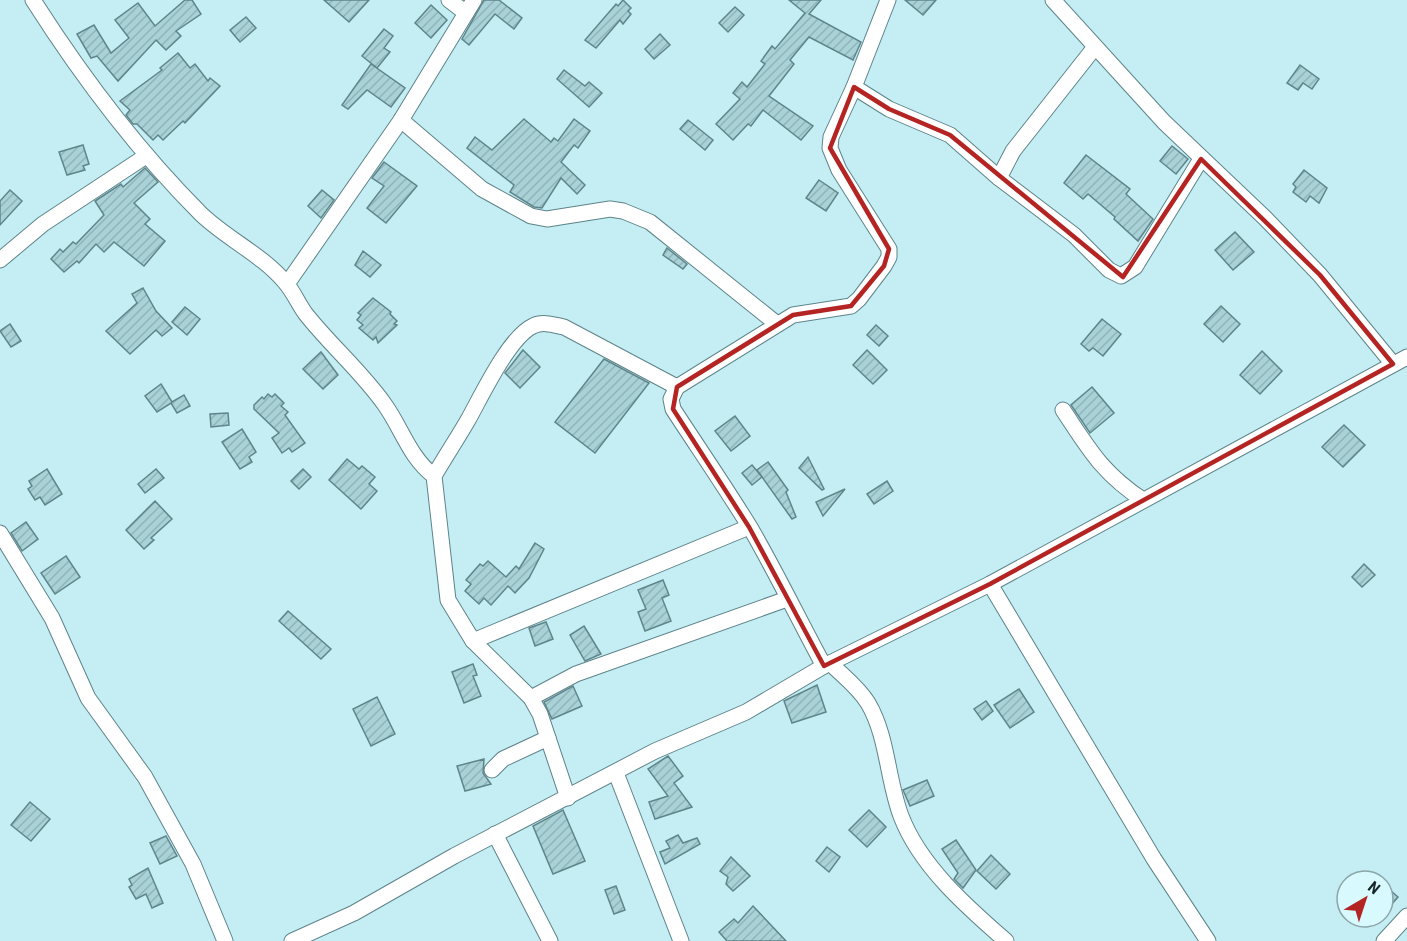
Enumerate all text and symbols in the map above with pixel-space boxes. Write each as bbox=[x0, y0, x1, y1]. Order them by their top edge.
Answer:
north arrow bbox=[1335, 869, 1395, 929]
text: N bbox=[1364, 877, 1384, 898]

